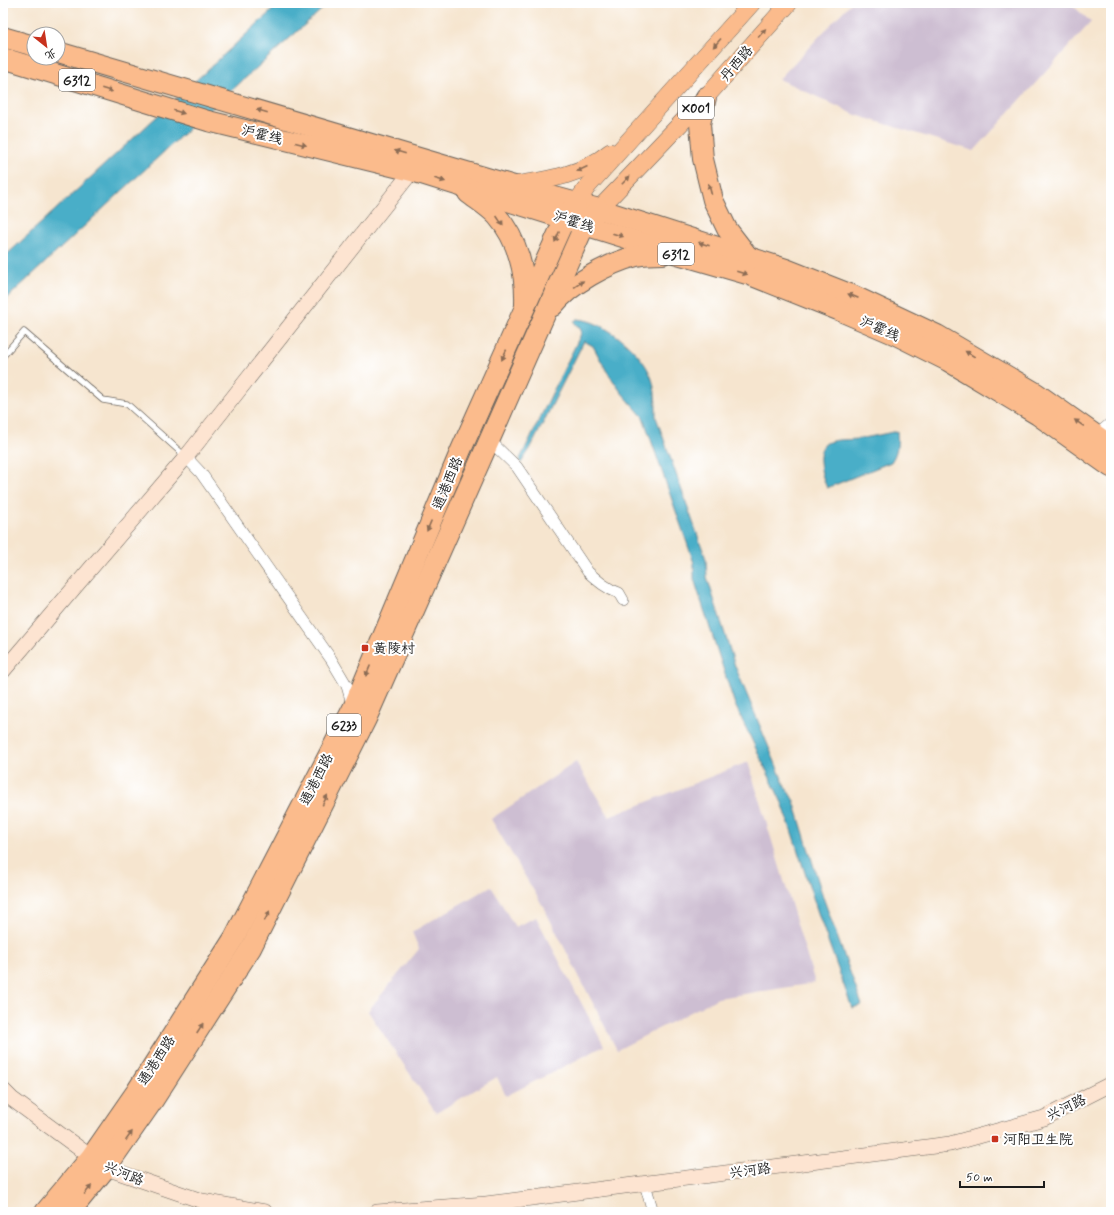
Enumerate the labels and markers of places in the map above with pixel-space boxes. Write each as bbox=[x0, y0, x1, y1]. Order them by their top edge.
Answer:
place label: 黄陵村 bbox=[373, 640, 415, 658]
marker: 黄陵村 bbox=[360, 643, 370, 653]
place label: 河阳卫生院 bbox=[1003, 1131, 1073, 1149]
marker: 河阳卫生院 bbox=[990, 1134, 1000, 1144]

